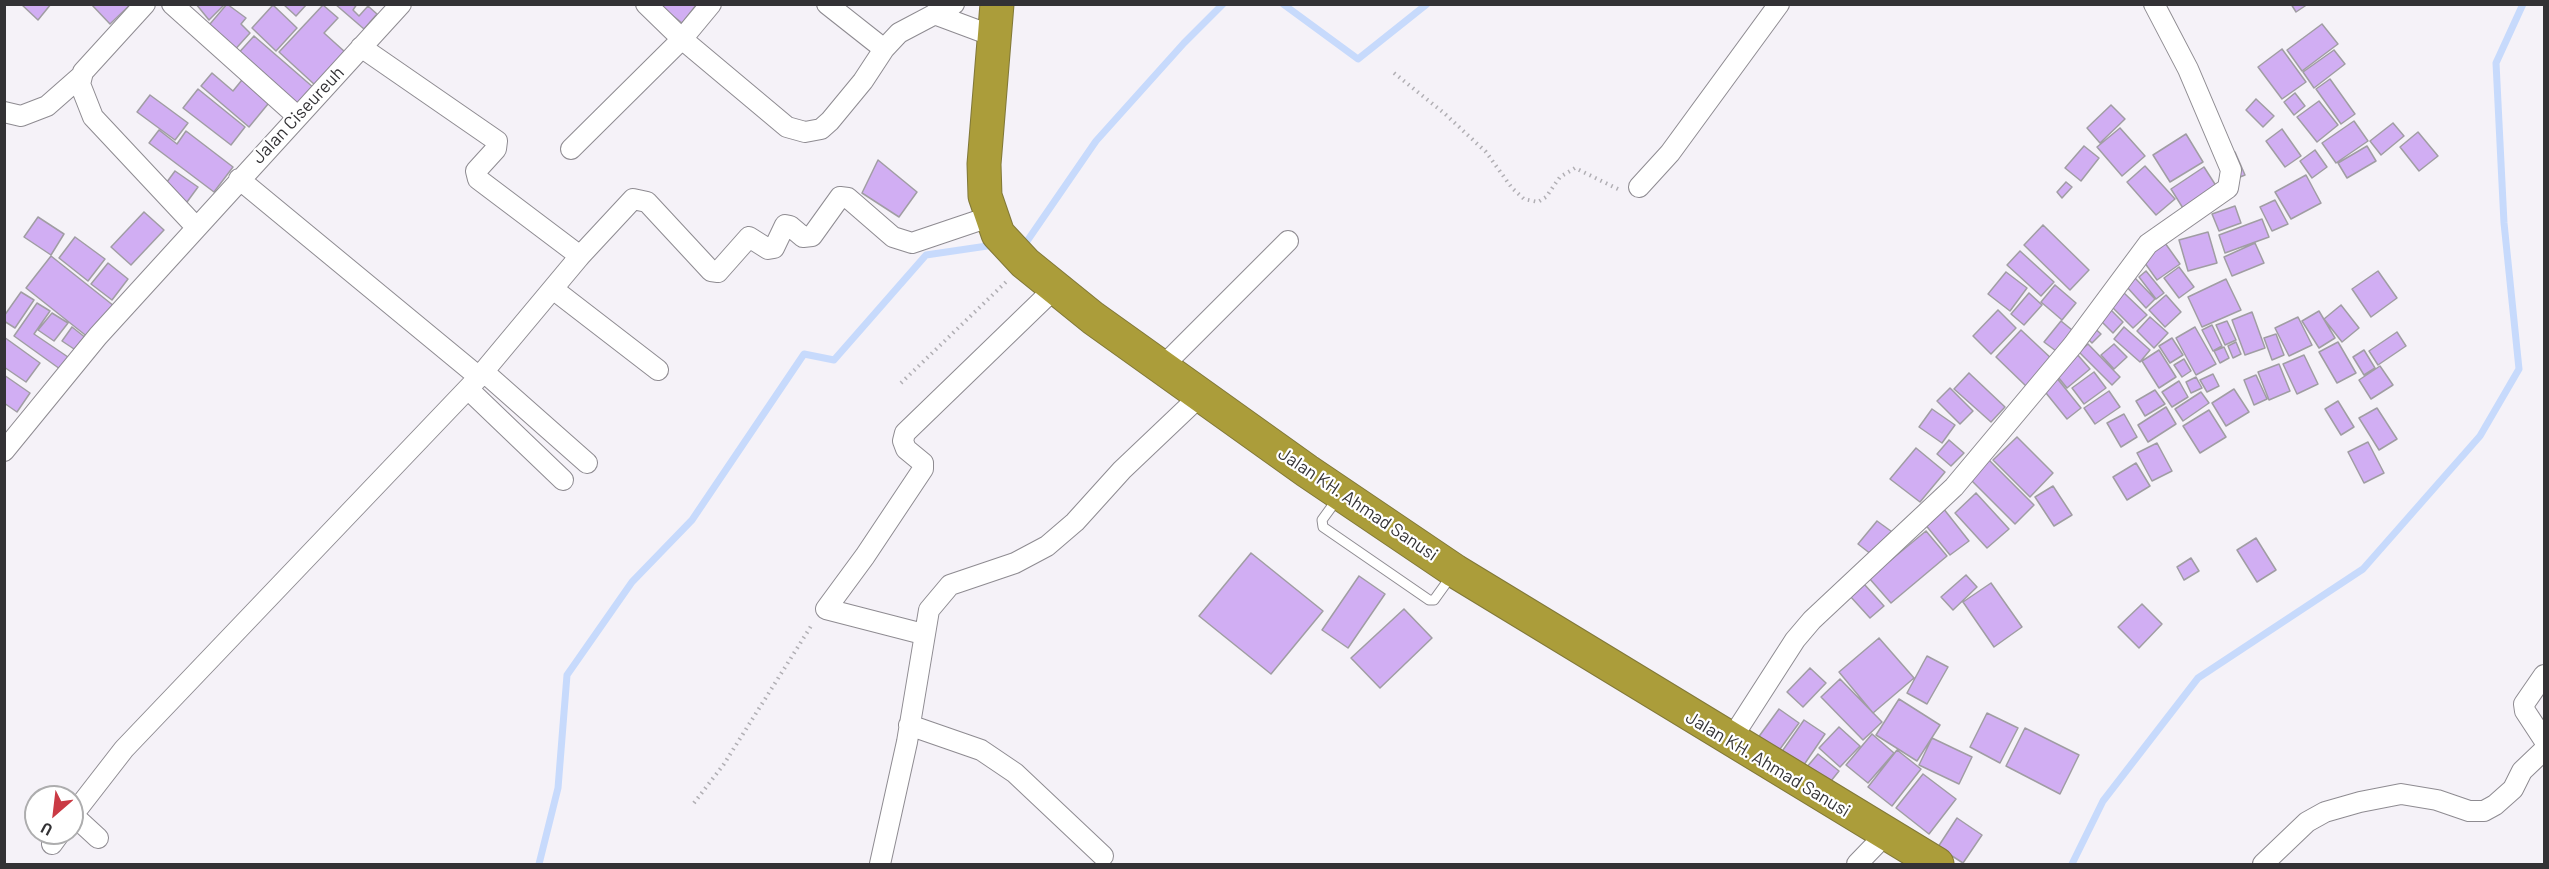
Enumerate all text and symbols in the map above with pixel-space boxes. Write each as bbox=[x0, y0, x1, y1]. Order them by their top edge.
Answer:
street label: Jalan Ciseureuh bbox=[247, 62, 349, 168]
street label: Jalan KH. Ahmad Sanusi bbox=[1274, 442, 1442, 566]
street label: Jalan KH. Ahmad Sanusi bbox=[1682, 706, 1854, 822]
north arrow bbox=[24, 785, 84, 845]
text: U bbox=[37, 819, 55, 840]

